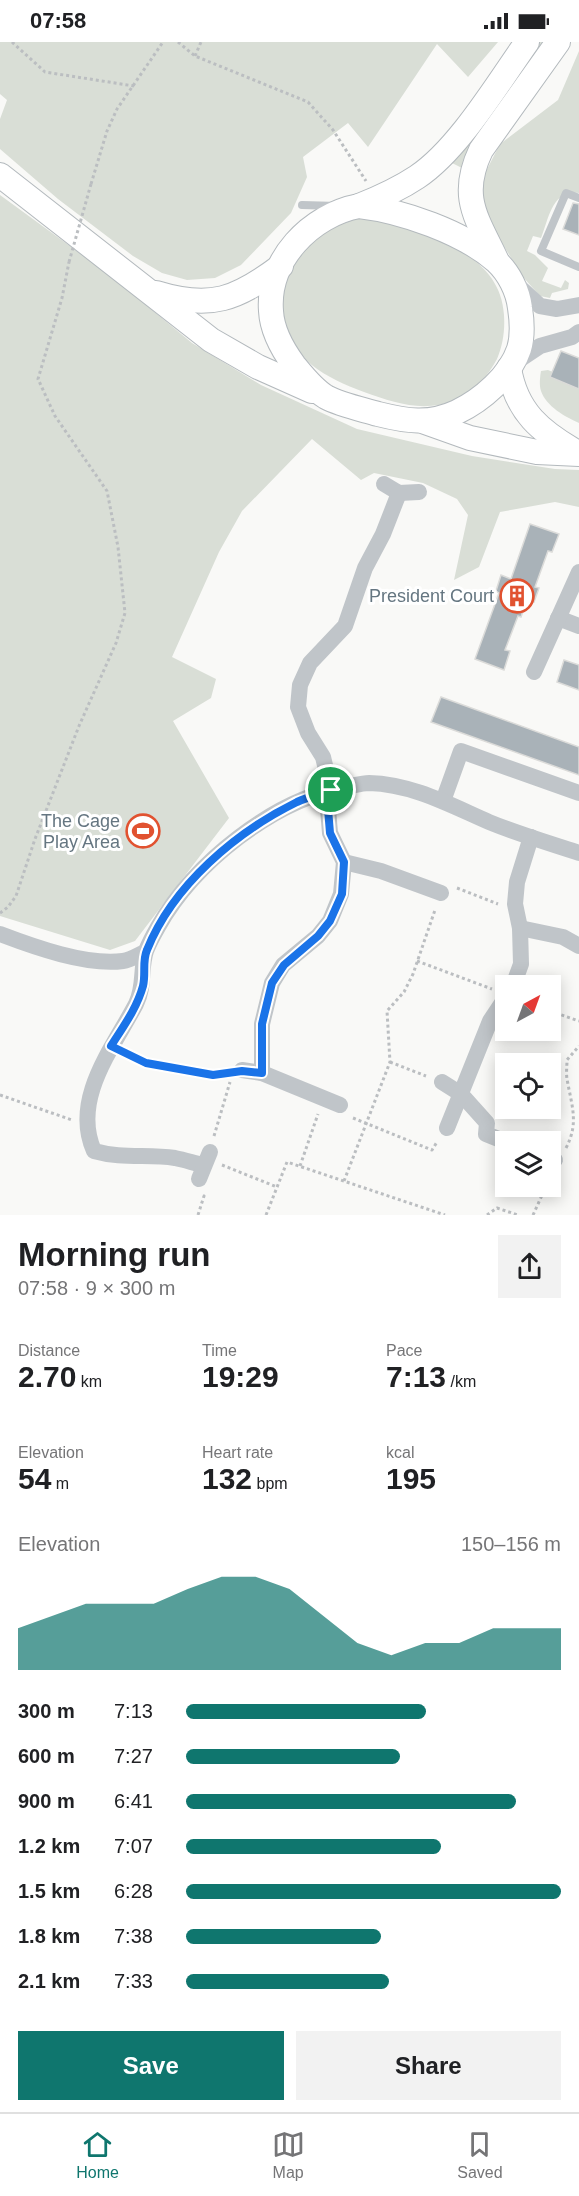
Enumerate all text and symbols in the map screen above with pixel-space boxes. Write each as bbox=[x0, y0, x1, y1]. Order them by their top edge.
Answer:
text: 07:58 bbox=[30, 8, 86, 33]
building icon: President Court bbox=[499, 578, 535, 614]
place label: President Court bbox=[369, 586, 494, 606]
pin bbox=[305, 764, 356, 815]
icon: arrive bbox=[314, 773, 347, 806]
place label: The Cage Play Area bbox=[41, 811, 121, 852]
sports icon: The Cage Play Area bbox=[125, 813, 161, 849]
north arrow bbox=[495, 975, 561, 1041]
map controls bbox=[495, 975, 561, 1197]
button: locate bbox=[495, 1053, 561, 1119]
button: layers bbox=[495, 1131, 561, 1197]
button: share bbox=[498, 1235, 561, 1298]
text: Morning run bbox=[18, 1236, 210, 1273]
text: 07:58 · 9 × 300 m bbox=[18, 1277, 175, 1299]
text: Distance bbox=[18, 1342, 80, 1359]
text: Time bbox=[202, 1342, 237, 1359]
text: Pace bbox=[386, 1342, 422, 1359]
text: 2.70 bbox=[18, 1360, 76, 1393]
text: 19:29 bbox=[202, 1360, 279, 1393]
text: 7:13 bbox=[386, 1360, 446, 1393]
text: km bbox=[76, 1373, 102, 1390]
text: /km bbox=[446, 1373, 476, 1390]
text: Elevation bbox=[18, 1444, 84, 1461]
text: Heart rate bbox=[202, 1444, 273, 1461]
text: kcal bbox=[386, 1444, 414, 1461]
text: 54 bbox=[18, 1462, 51, 1495]
text: 132 bbox=[202, 1462, 252, 1495]
text: 195 bbox=[386, 1462, 436, 1495]
text: m bbox=[51, 1475, 69, 1492]
text: bpm bbox=[252, 1475, 288, 1492]
text: Elevation bbox=[18, 1533, 100, 1555]
text: 150–156 m bbox=[461, 1533, 561, 1555]
text: 300 m bbox=[18, 1700, 75, 1722]
text: 7:13 bbox=[114, 1700, 153, 1722]
text: 600 m bbox=[18, 1745, 75, 1767]
text: 7:27 bbox=[114, 1745, 153, 1767]
text: 900 m bbox=[18, 1790, 75, 1812]
text: 6:41 bbox=[114, 1790, 153, 1812]
text: 1.2 km bbox=[18, 1835, 80, 1857]
text: 7:07 bbox=[114, 1835, 153, 1857]
text: 1.5 km bbox=[18, 1880, 80, 1902]
text: 6:28 bbox=[114, 1880, 153, 1902]
text: 1.8 km bbox=[18, 1925, 80, 1947]
text: 7:38 bbox=[114, 1925, 153, 1947]
text: 2.1 km bbox=[18, 1970, 80, 1992]
text: 7:33 bbox=[114, 1970, 153, 1992]
button: Save bbox=[18, 2031, 284, 2100]
button: Share bbox=[296, 2031, 561, 2100]
tab: Home bbox=[76, 2128, 119, 2182]
tab: Map bbox=[272, 2128, 305, 2182]
tab: Saved bbox=[457, 2128, 503, 2182]

